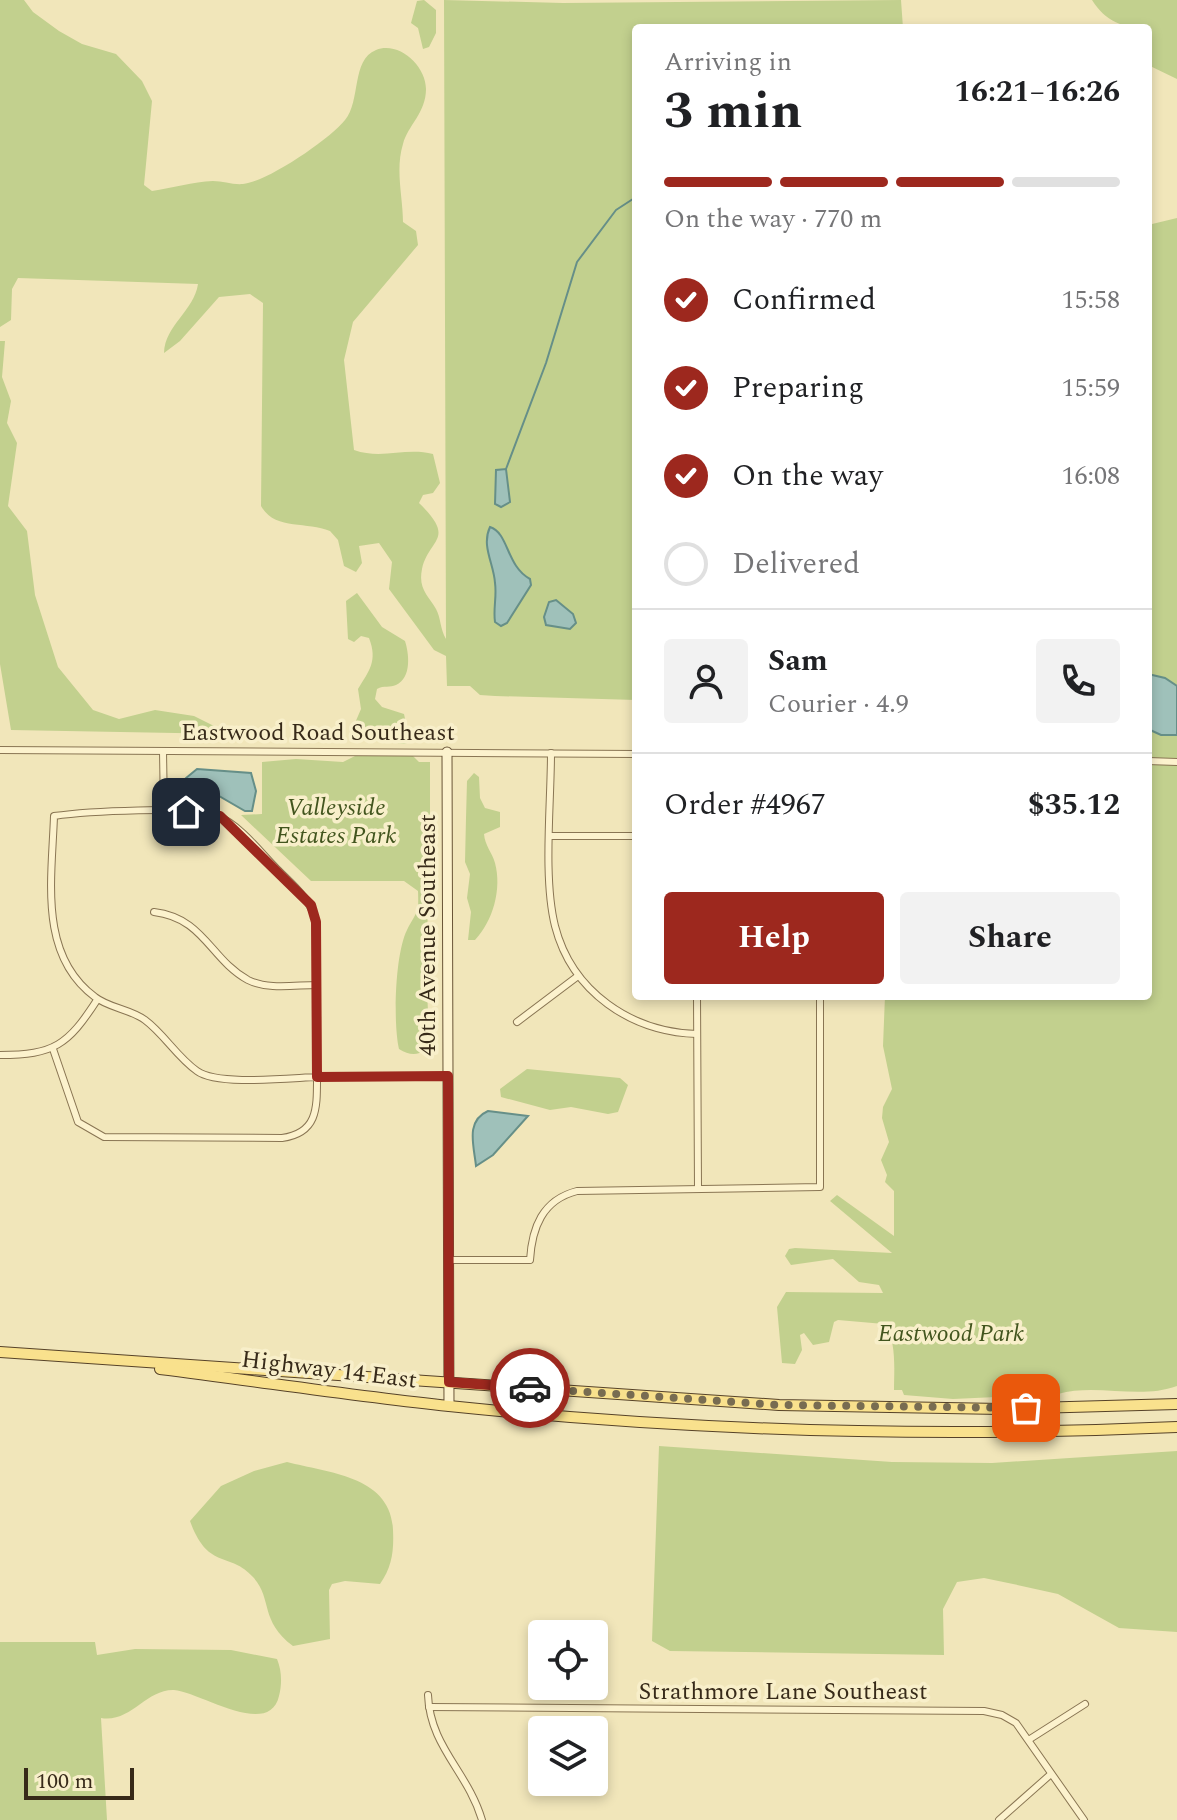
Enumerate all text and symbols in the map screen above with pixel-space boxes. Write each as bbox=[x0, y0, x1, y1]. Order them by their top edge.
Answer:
text: Arriving in bbox=[664, 42, 792, 82]
text: 16:21–16:26 bbox=[954, 69, 1120, 115]
text: 3 min bbox=[664, 72, 802, 151]
text: On the way · 770 m bbox=[664, 199, 882, 239]
text: Confirmed bbox=[732, 277, 876, 323]
icon: check bbox=[664, 278, 708, 322]
text: 15:58 bbox=[1061, 280, 1120, 320]
text: Preparing bbox=[732, 365, 864, 411]
icon: check bbox=[664, 366, 708, 410]
text: 15:59 bbox=[1061, 368, 1120, 408]
text: On the way bbox=[732, 453, 883, 499]
icon: check bbox=[664, 454, 708, 498]
text: 16:08 bbox=[1061, 456, 1120, 496]
text: Delivered bbox=[732, 541, 860, 587]
text: Sam bbox=[768, 638, 828, 684]
button: person bbox=[664, 639, 748, 723]
button: phone bbox=[1036, 639, 1120, 723]
text: Courier · 4.9 bbox=[768, 684, 909, 724]
street label: Eastwood Road Southeast bbox=[181, 715, 455, 751]
pin bbox=[152, 778, 220, 846]
text: Order #4967 bbox=[664, 782, 826, 828]
text: $35.12 bbox=[1028, 782, 1120, 828]
icon: home bbox=[164, 790, 208, 834]
park label: Valleyside Estates Park bbox=[275, 790, 397, 854]
street label: 40th Avenue Southeast bbox=[410, 814, 446, 1056]
button: Help bbox=[664, 892, 884, 984]
button: Share bbox=[900, 892, 1120, 984]
park label: Eastwood Park bbox=[878, 1316, 1024, 1352]
street label: Highway 14 East bbox=[239, 1341, 419, 1399]
courier bbox=[490, 1348, 570, 1428]
icon: car bbox=[508, 1366, 552, 1410]
pin bbox=[992, 1374, 1060, 1442]
icon: bag bbox=[1004, 1386, 1048, 1430]
map controls bbox=[528, 1620, 608, 1796]
button: locate bbox=[528, 1620, 608, 1700]
street label: Strathmore Lane Southeast bbox=[638, 1674, 928, 1710]
button: layers bbox=[528, 1716, 608, 1796]
scale bar bbox=[24, 1764, 134, 1800]
text: 100 m bbox=[36, 1765, 93, 1798]

